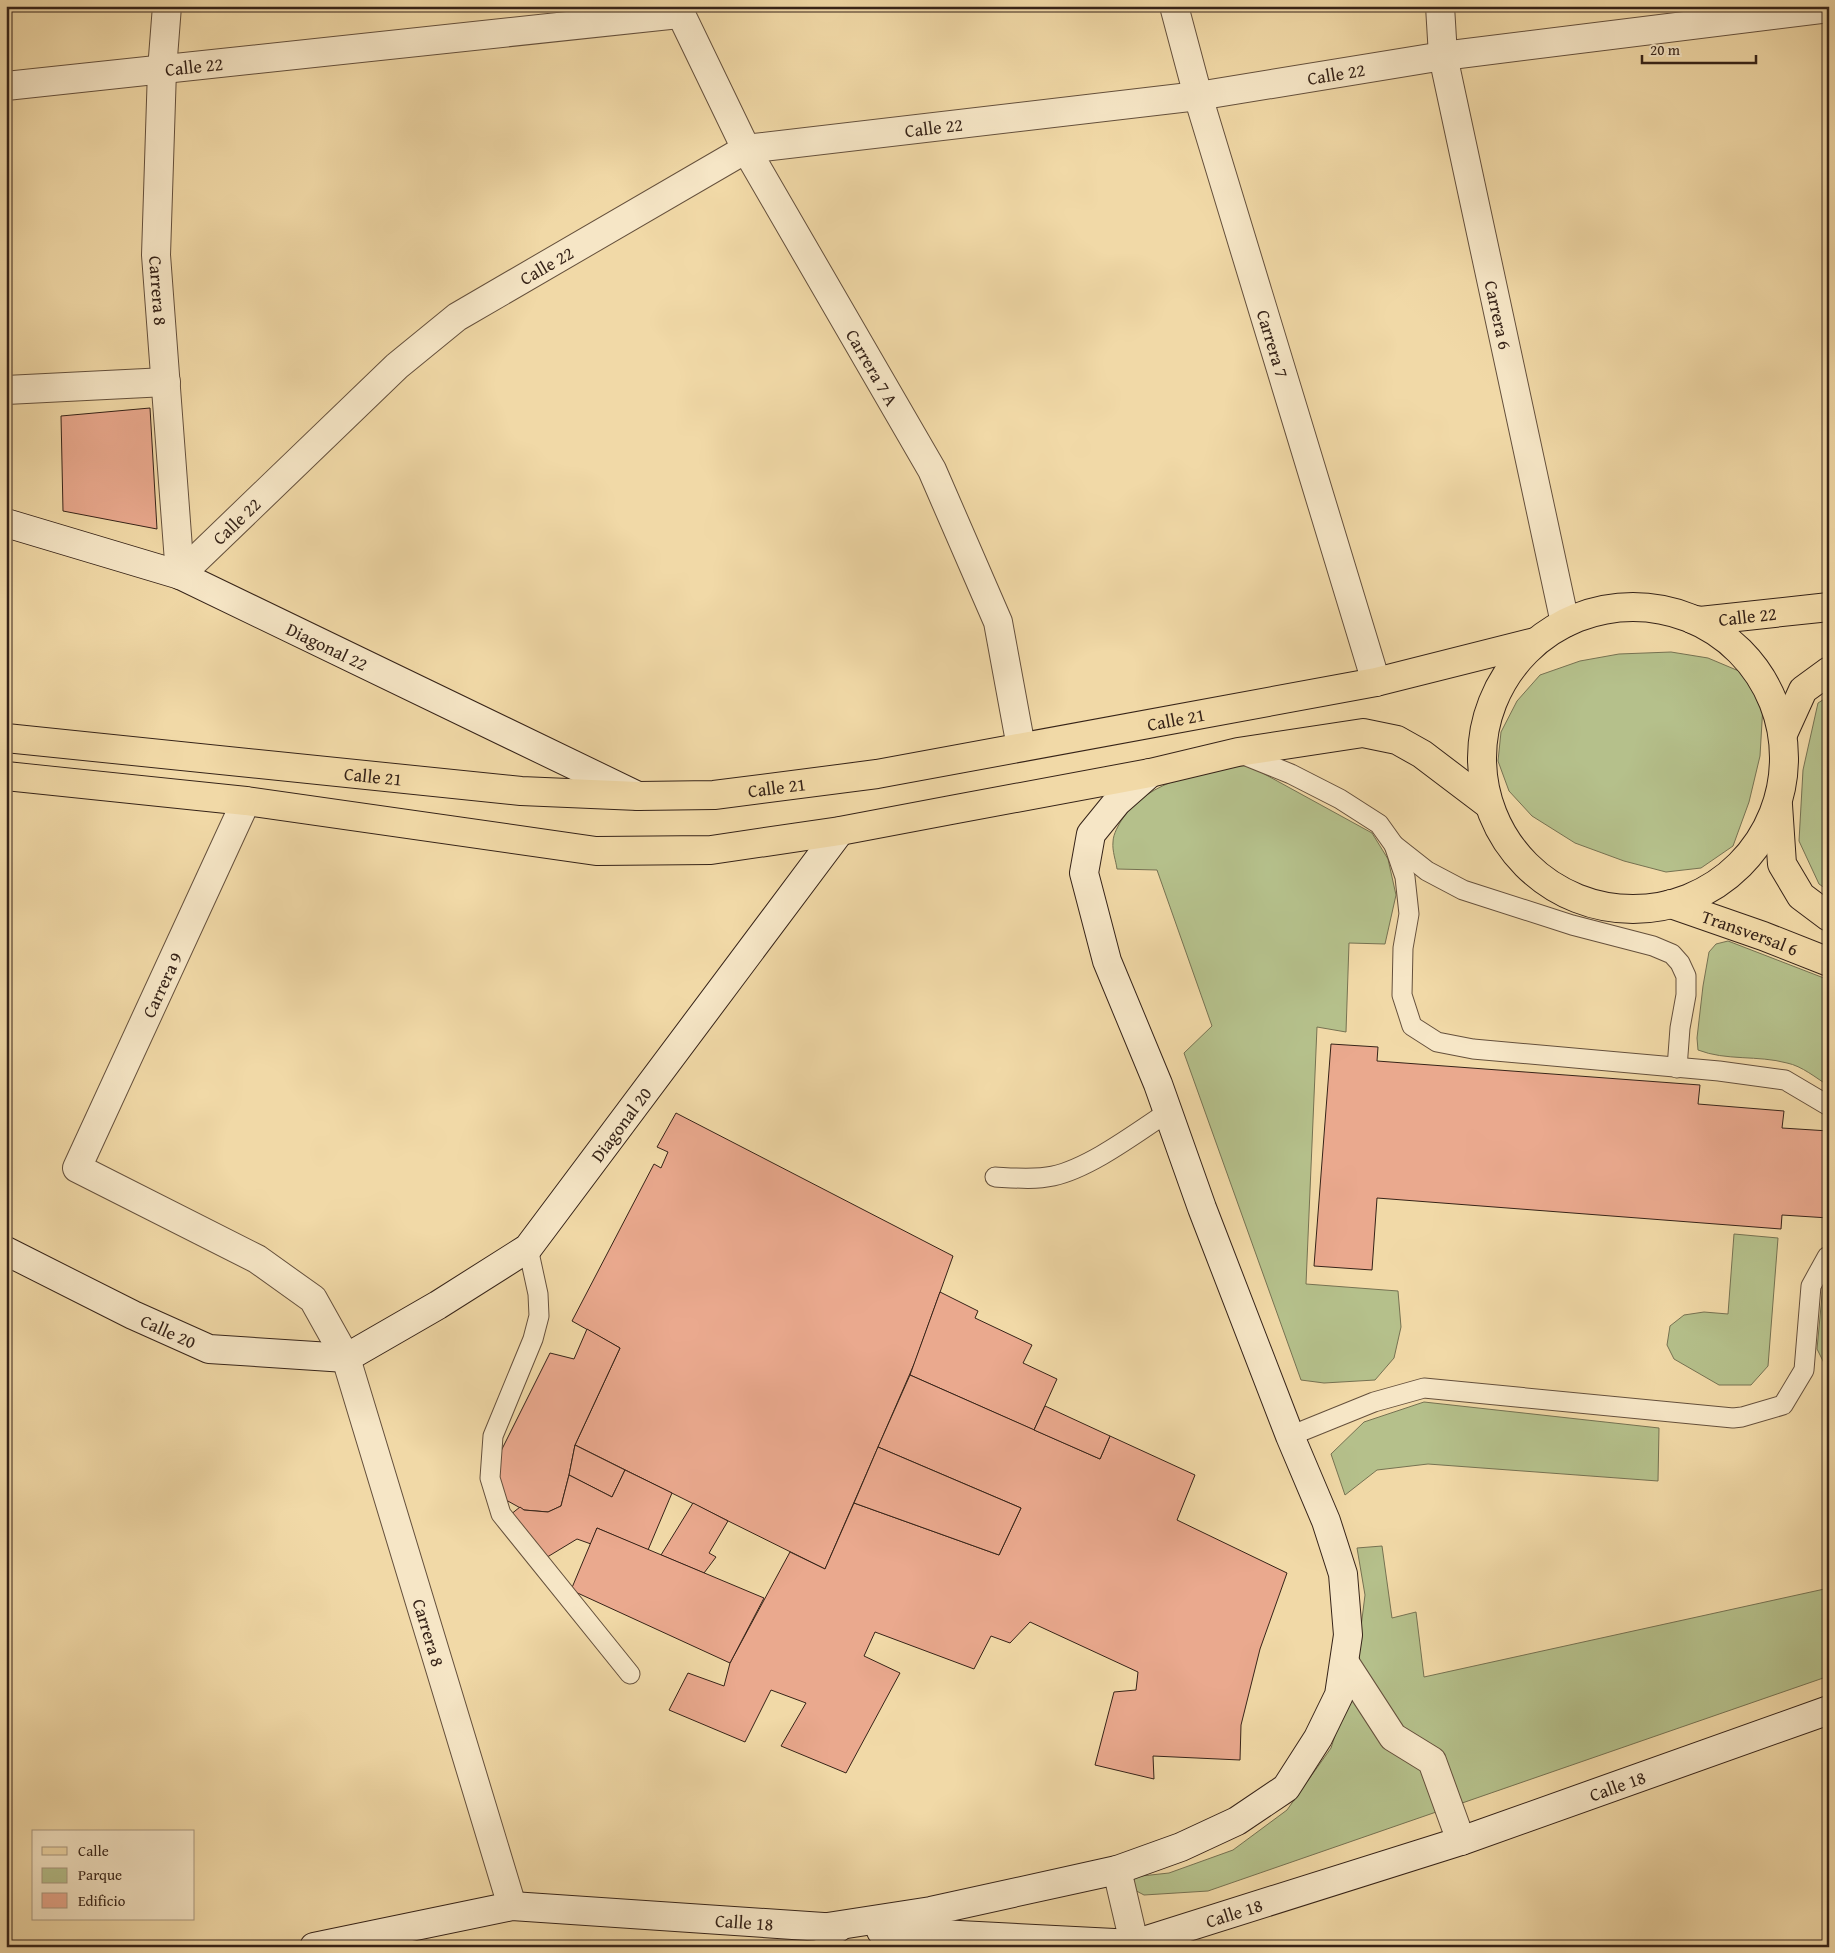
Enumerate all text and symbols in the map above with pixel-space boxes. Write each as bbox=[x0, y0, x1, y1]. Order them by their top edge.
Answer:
scale bar bbox=[1642, 32, 1756, 64]
text: 20 m bbox=[1650, 39, 1681, 60]
street label: Calle 22 bbox=[164, 49, 224, 82]
street label: Calle 22 bbox=[1305, 55, 1367, 91]
street label: Calle 22 bbox=[903, 110, 964, 144]
street label: Calle 22 bbox=[514, 239, 578, 291]
street label: Carrera 8 bbox=[143, 255, 175, 326]
street label: Carrera 6 bbox=[1478, 278, 1519, 352]
street label: Carrera 7 bbox=[1250, 306, 1296, 381]
street label: Carrera 7 A bbox=[840, 324, 905, 411]
street label: Calle 22 bbox=[206, 491, 267, 551]
street label: Calle 22 bbox=[1717, 599, 1778, 632]
street label: Diagonal 22 bbox=[282, 615, 373, 677]
street label: Calle 21 bbox=[1145, 700, 1207, 737]
street label: Calle 21 bbox=[343, 759, 403, 792]
street label: Calle 21 bbox=[746, 770, 807, 804]
street label: Transversal 6 bbox=[1698, 902, 1802, 962]
street label: Carrera 9 bbox=[135, 948, 189, 1022]
street label: Diagonal 20 bbox=[584, 1081, 658, 1167]
street label: Calle 20 bbox=[136, 1307, 201, 1355]
street label: Carrera 8 bbox=[406, 1595, 452, 1670]
street label: Calle 18 bbox=[1585, 1763, 1649, 1808]
legend bbox=[32, 1830, 195, 1920]
text: Calle bbox=[78, 1840, 109, 1861]
text: Parque bbox=[78, 1864, 122, 1885]
text: Edificio bbox=[78, 1890, 126, 1911]
street label: Calle 18 bbox=[1202, 1891, 1266, 1934]
street label: Calle 18 bbox=[714, 1906, 774, 1937]

